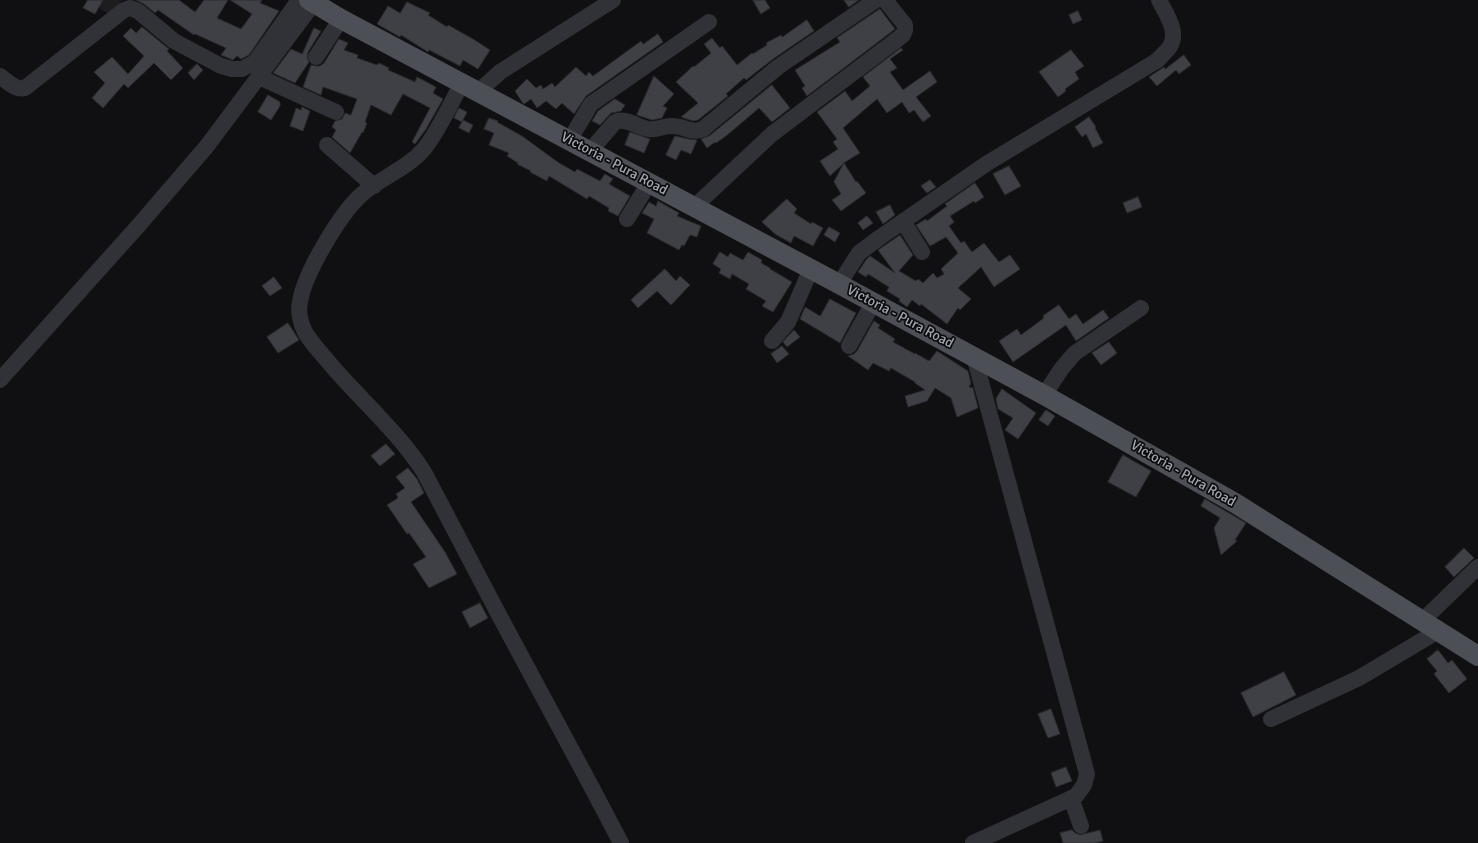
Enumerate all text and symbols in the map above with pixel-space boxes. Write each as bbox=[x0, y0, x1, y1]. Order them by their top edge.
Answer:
street label: Victoria - Pura Road bbox=[558, 129, 670, 199]
street label: Victoria - Pura Road bbox=[844, 282, 956, 352]
street label: Victoria - Pura Road bbox=[1128, 437, 1238, 511]

